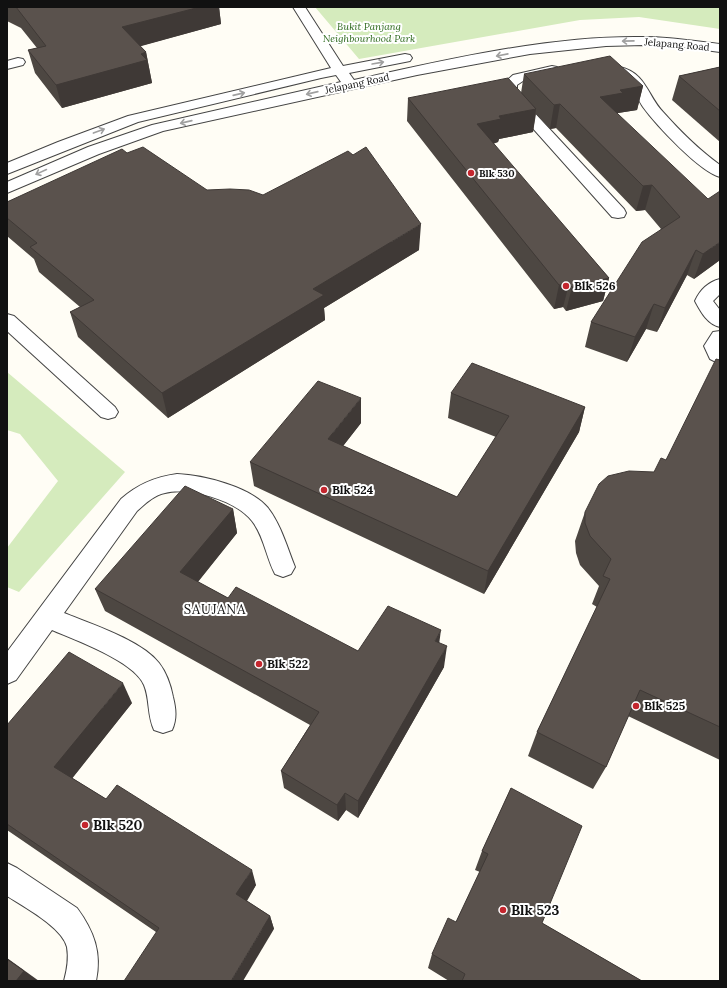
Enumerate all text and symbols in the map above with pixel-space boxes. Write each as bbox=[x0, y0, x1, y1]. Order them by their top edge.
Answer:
park label: Bukit Panjang Neighbourhood Park bbox=[323, 20, 415, 45]
street label: Jelapang Road bbox=[643, 35, 710, 54]
one-way arrow bbox=[622, 37, 635, 45]
one-way arrow bbox=[496, 51, 509, 59]
one-way arrow bbox=[372, 59, 385, 67]
street label: Jelapang Road bbox=[323, 70, 390, 97]
one-way arrow bbox=[232, 89, 245, 97]
one-way arrow bbox=[306, 89, 319, 97]
one-way arrow bbox=[180, 118, 193, 126]
one-way arrow bbox=[93, 127, 105, 135]
place label: Blk 530 bbox=[479, 167, 515, 180]
marker: Blk 530 bbox=[466, 168, 476, 178]
one-way arrow bbox=[36, 169, 48, 176]
place label: Blk 526 bbox=[574, 278, 616, 293]
marker: Blk 526 bbox=[561, 281, 571, 291]
place label: Blk 524 bbox=[332, 482, 374, 497]
marker: Blk 524 bbox=[319, 485, 329, 495]
district label: SAUJANA bbox=[184, 601, 246, 618]
place label: Blk 522 bbox=[267, 656, 308, 671]
marker: Blk 522 bbox=[254, 659, 264, 669]
place label: Blk 525 bbox=[644, 698, 686, 713]
marker: Blk 525 bbox=[631, 701, 641, 711]
place label: Blk 520 bbox=[93, 816, 143, 834]
marker: Blk 520 bbox=[80, 820, 90, 830]
place label: Blk 523 bbox=[511, 901, 560, 919]
marker: Blk 523 bbox=[498, 905, 508, 915]

